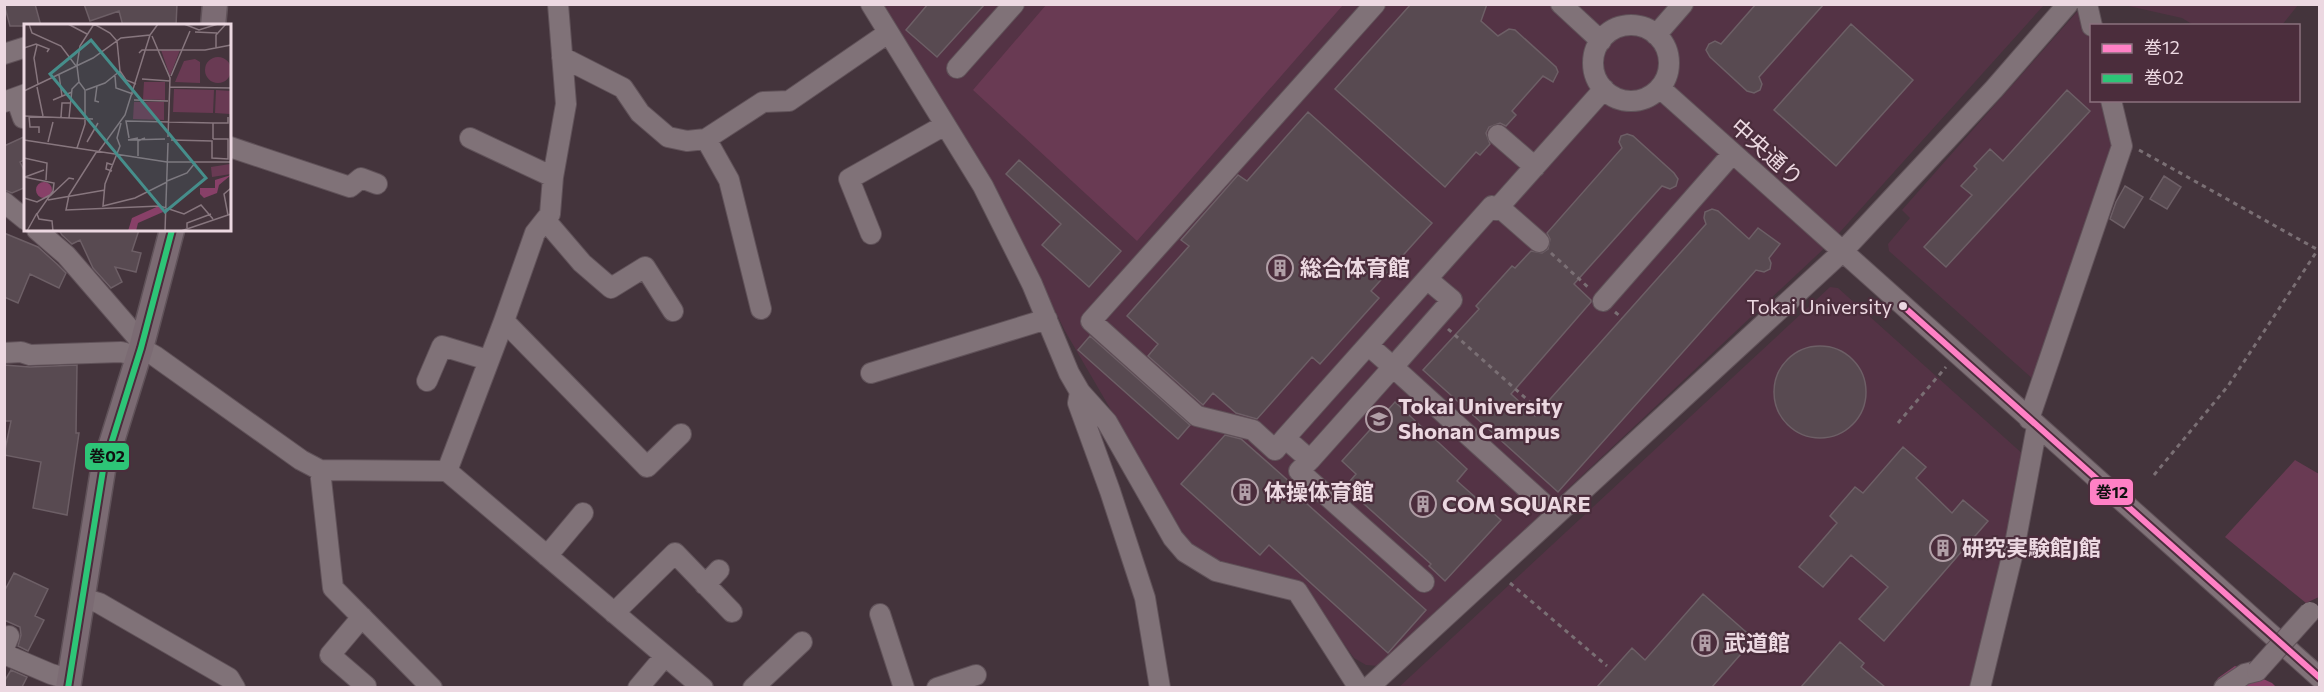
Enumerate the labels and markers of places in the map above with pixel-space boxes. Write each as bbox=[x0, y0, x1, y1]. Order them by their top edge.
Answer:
building icon: 総合体育館 bbox=[1265, 253, 1295, 283]
place label: 総合体育館 bbox=[1300, 254, 1410, 281]
place label: Tokai University bbox=[1746, 294, 1892, 318]
marker: Tokai University bbox=[1897, 300, 1909, 312]
place label: Tokai University Shonan Campus bbox=[1398, 392, 1563, 444]
school or university icon: Tokai University Shonan Campus bbox=[1364, 404, 1394, 434]
building icon: 体操体育館 bbox=[1230, 477, 1260, 507]
place label: 体操体育館 bbox=[1264, 478, 1374, 505]
building icon: COM SQUARE bbox=[1408, 489, 1438, 519]
place label: COM SQUARE bbox=[1442, 490, 1591, 517]
building icon: 研究実験館J館 bbox=[1928, 533, 1958, 563]
place label: 研究実験館J館 bbox=[1962, 534, 2101, 561]
building icon: 武道館 bbox=[1690, 628, 1720, 658]
place label: 武道館 bbox=[1724, 629, 1790, 656]

